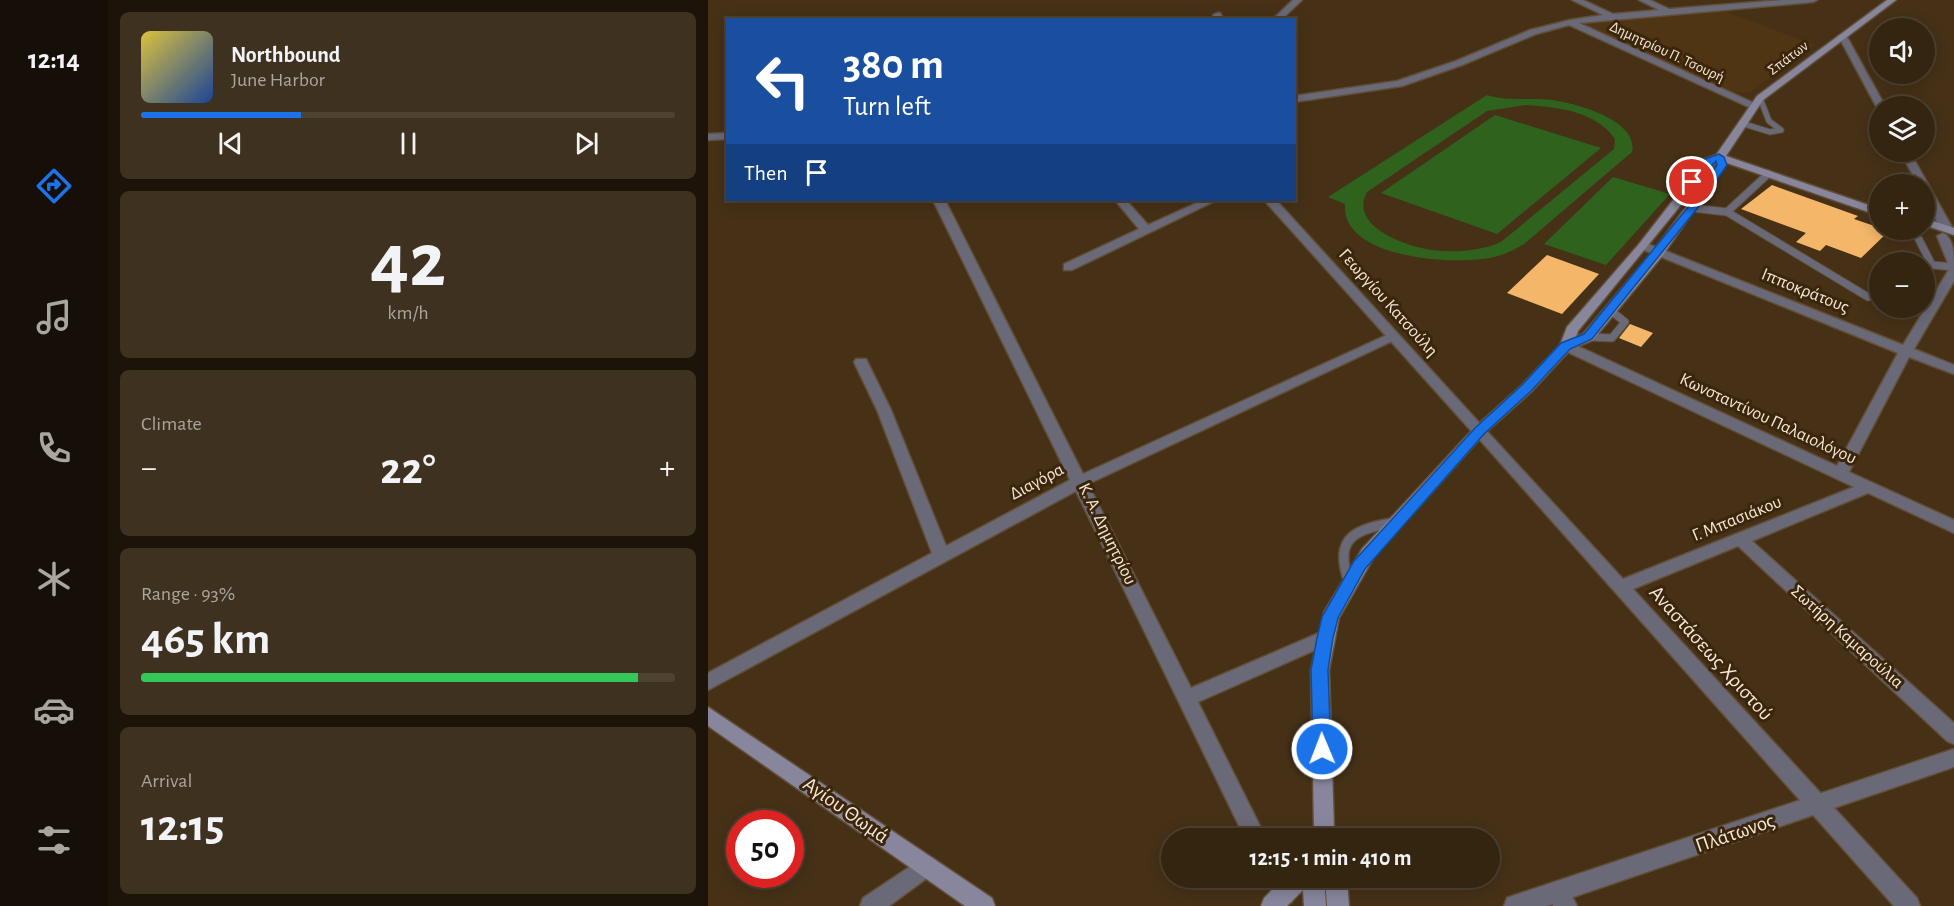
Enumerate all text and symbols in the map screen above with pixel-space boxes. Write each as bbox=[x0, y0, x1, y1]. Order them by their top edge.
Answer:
map controls bbox=[1869, 18, 1935, 318]
button: sound bbox=[1869, 18, 1935, 84]
street label: Δημητρίου Π. Τσουρή bbox=[1607, 19, 1727, 85]
street label: Σπάτων bbox=[1765, 38, 1811, 78]
icon: left bbox=[744, 42, 822, 120]
text: Northbound bbox=[231, 44, 340, 66]
text: 380 m bbox=[843, 44, 944, 86]
text: 12:14 bbox=[28, 46, 80, 73]
text: June Harbor bbox=[231, 70, 325, 90]
text: Turn left bbox=[843, 93, 931, 120]
button: layers bbox=[1869, 96, 1935, 162]
icon: previous bbox=[214, 127, 247, 160]
icon: pause bbox=[392, 127, 425, 160]
icon: next bbox=[570, 127, 603, 160]
icon: arrive bbox=[800, 156, 833, 189]
pin bbox=[1666, 156, 1717, 207]
text: Then bbox=[744, 162, 788, 184]
icon: directions bbox=[33, 165, 75, 207]
icon: arrive bbox=[1675, 165, 1708, 198]
button: + bbox=[1869, 174, 1935, 240]
text: 42 bbox=[370, 223, 446, 301]
street label: Γεωργίου Κατσούλη bbox=[1335, 245, 1442, 360]
button: − bbox=[1869, 252, 1935, 318]
street label: Ιπποκράτους bbox=[1759, 265, 1851, 317]
icon: music bbox=[33, 296, 75, 338]
text: km/h bbox=[387, 303, 429, 323]
street label: Κωνσταντίνου Παλαιολόγου bbox=[1677, 369, 1860, 468]
text: Climate bbox=[141, 414, 202, 434]
icon: phone bbox=[33, 427, 75, 469]
text: 22° bbox=[380, 447, 436, 492]
text: − bbox=[141, 452, 157, 485]
text: + bbox=[659, 452, 675, 485]
street label: Διαγόρα bbox=[1007, 460, 1067, 504]
street label: Κ. Α. Δημητρίου bbox=[1075, 480, 1140, 588]
street label: Γ. Μπασιάκου bbox=[1690, 493, 1784, 545]
icon: climate bbox=[33, 558, 75, 600]
street label: Αναστάσεως Χριστού bbox=[1645, 582, 1777, 724]
street label: Σωτήρη Καμαρούλια bbox=[1787, 582, 1907, 692]
text: Range · 93% bbox=[141, 584, 235, 604]
text: 465 km bbox=[141, 617, 270, 662]
icon: car bbox=[33, 689, 75, 731]
position arrow bbox=[1290, 717, 1354, 781]
text: Arrival bbox=[141, 771, 192, 791]
street label: Αγίου Θωμά bbox=[799, 773, 893, 847]
text: 12:15 bbox=[141, 804, 224, 849]
speed limit sign: 50 bbox=[726, 810, 804, 888]
street label: Πλάτωνος bbox=[1693, 810, 1777, 856]
icon: filters bbox=[33, 819, 75, 861]
text: 12:15 · 1 min · 410 m bbox=[1249, 847, 1412, 869]

